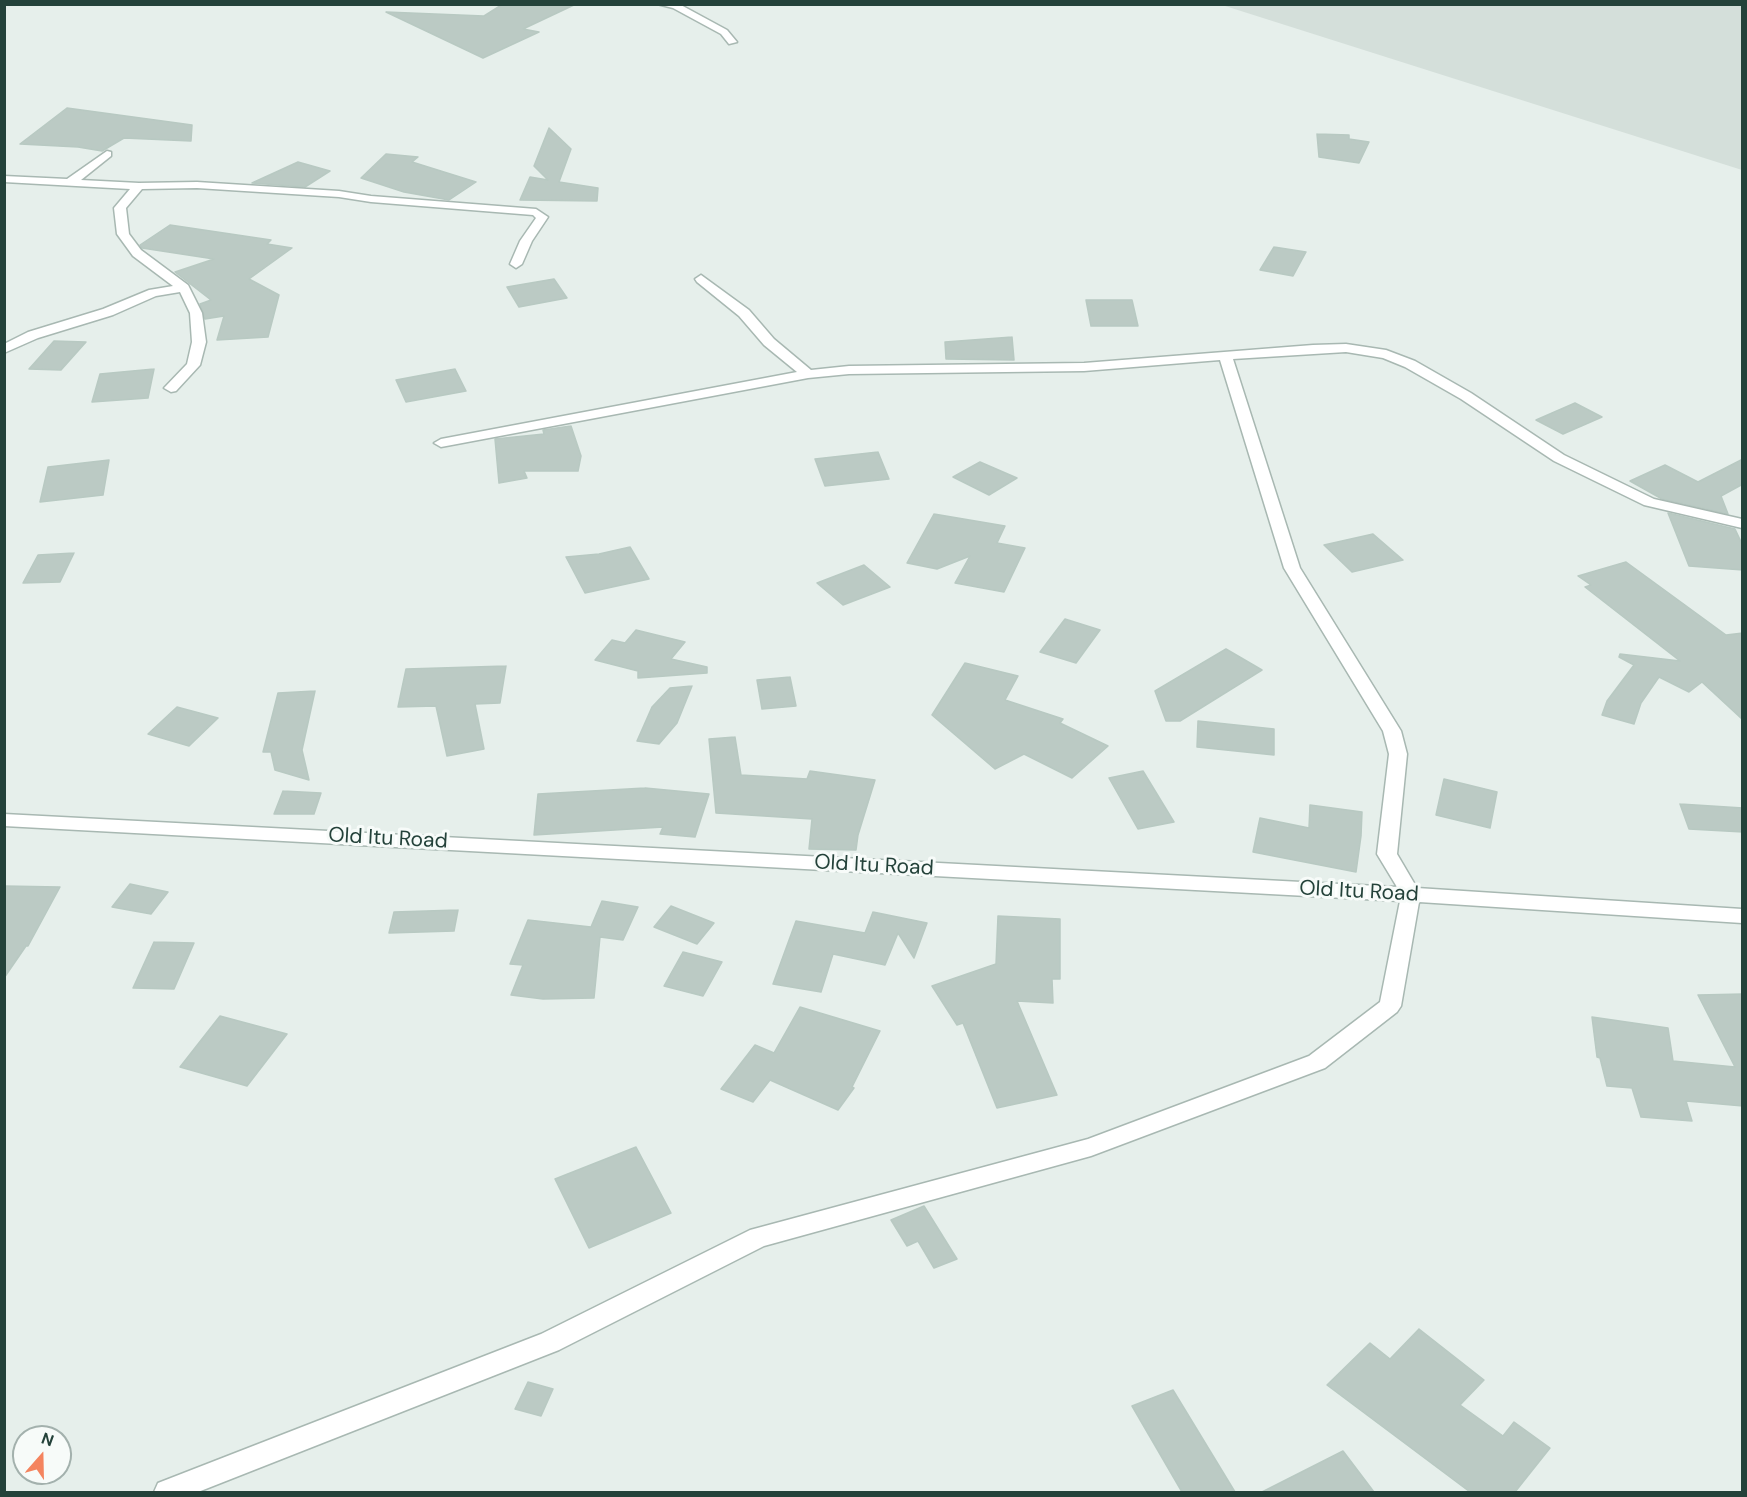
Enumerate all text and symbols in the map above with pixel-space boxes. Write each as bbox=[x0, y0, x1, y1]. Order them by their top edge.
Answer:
street label: Old Itu Road bbox=[328, 823, 448, 855]
street label: Old Itu Road bbox=[814, 850, 934, 882]
street label: Old Itu Road bbox=[1299, 876, 1419, 908]
north arrow bbox=[12, 1425, 72, 1485]
text: N bbox=[39, 1428, 57, 1451]

